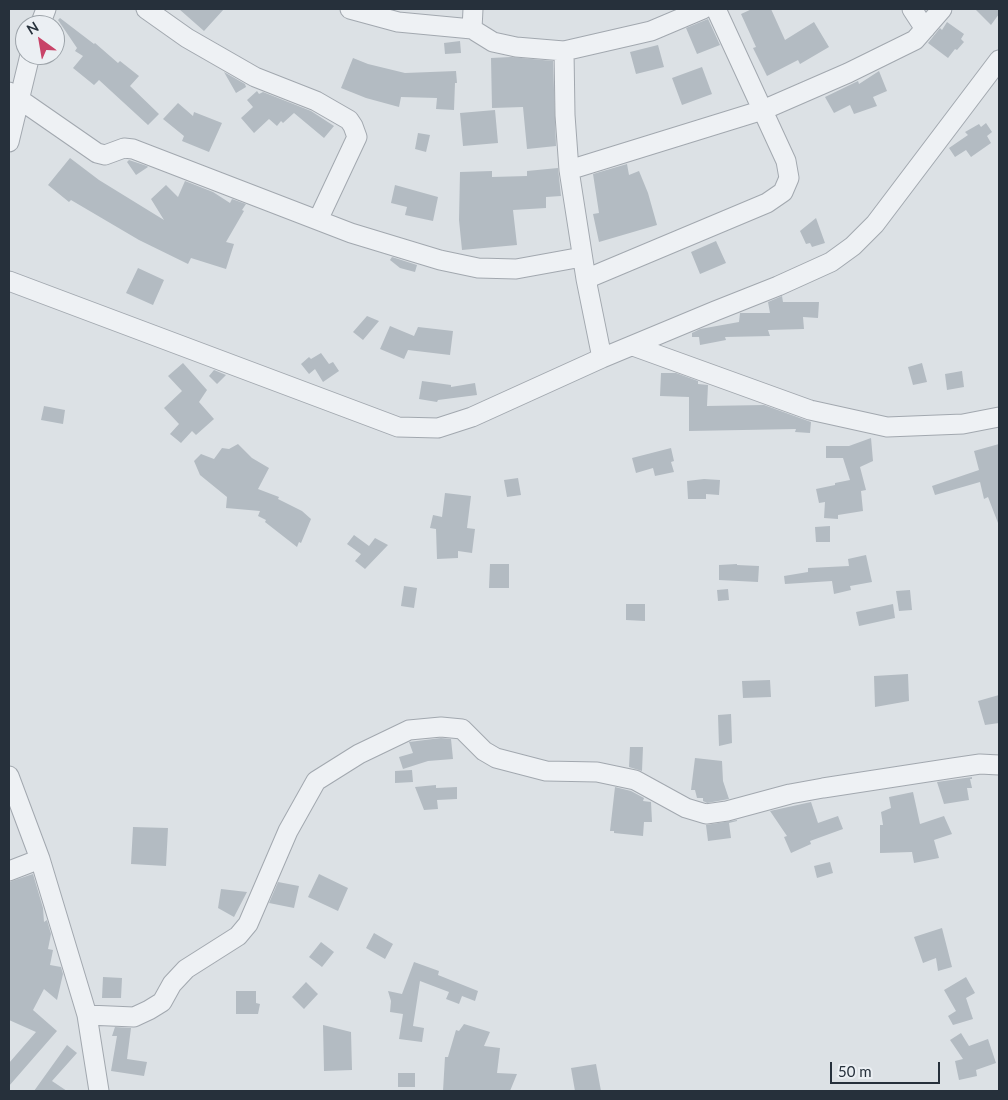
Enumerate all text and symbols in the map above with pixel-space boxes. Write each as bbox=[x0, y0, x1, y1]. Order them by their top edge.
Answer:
north arrow bbox=[15, 15, 65, 65]
text: N bbox=[23, 18, 41, 38]
scale bar bbox=[833, 1052, 943, 1084]
text: 50 m bbox=[838, 1062, 872, 1080]

